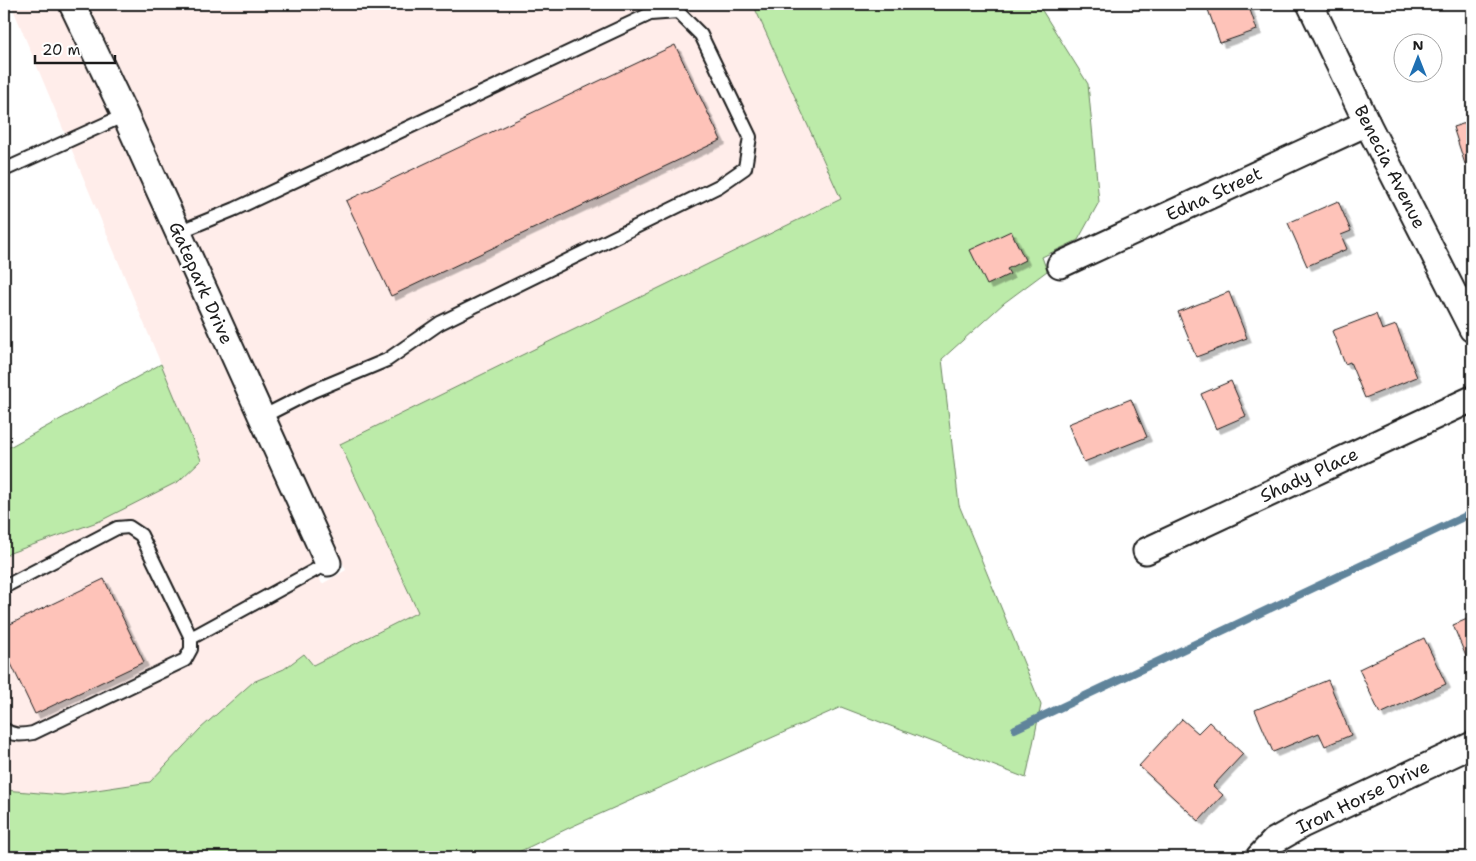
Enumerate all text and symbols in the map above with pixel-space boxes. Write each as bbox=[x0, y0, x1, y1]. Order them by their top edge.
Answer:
scale bar bbox=[35, 32, 115, 64]
north arrow bbox=[1394, 32, 1444, 82]
text: N bbox=[1412, 36, 1424, 54]
text: 20 m bbox=[42, 40, 81, 60]
street label: Benecia Avenue bbox=[1349, 101, 1431, 233]
street label: Edna Street bbox=[1162, 161, 1266, 227]
street label: Gatepark Drive bbox=[163, 218, 239, 348]
street label: Shady Place bbox=[1256, 442, 1362, 508]
street label: Iron Horse Drive bbox=[1292, 754, 1434, 840]

